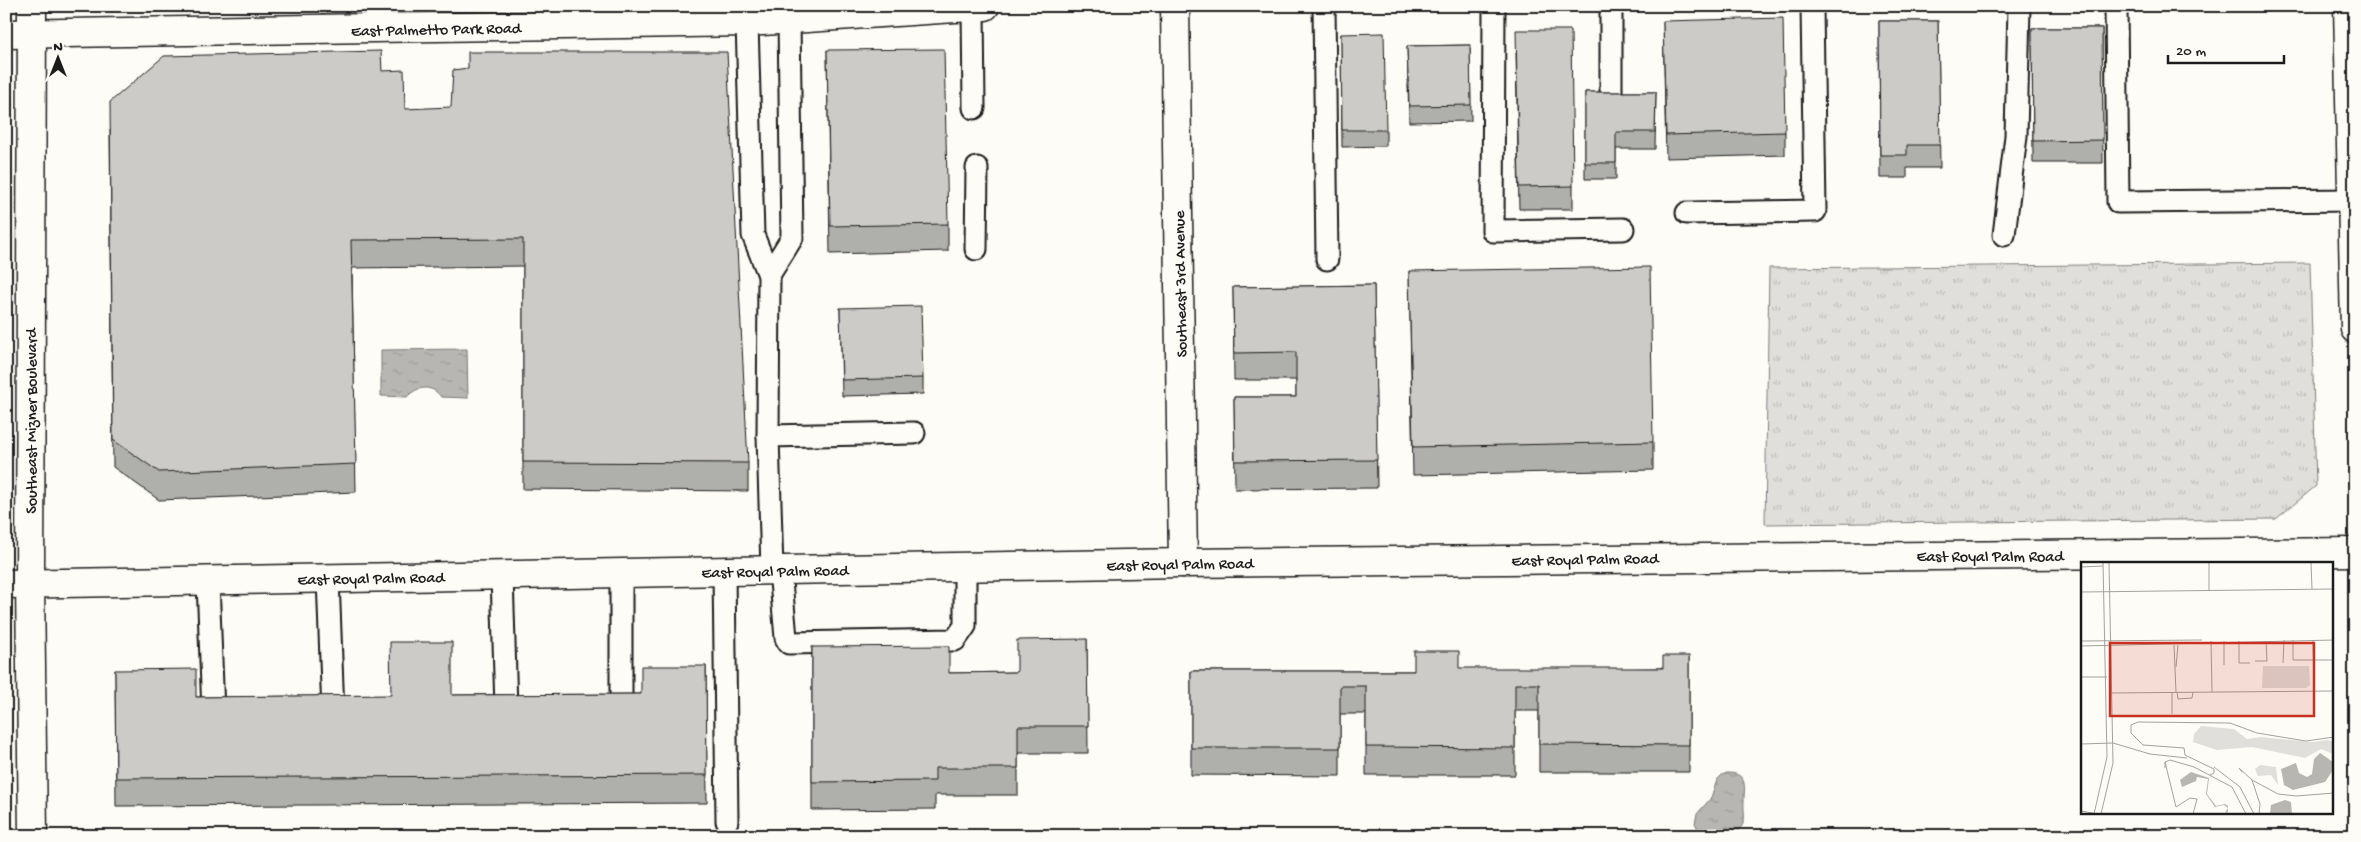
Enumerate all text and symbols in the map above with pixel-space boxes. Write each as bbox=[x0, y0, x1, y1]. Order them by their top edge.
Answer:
street label: East Palmetto Park Road bbox=[351, 20, 523, 42]
north arrow bbox=[32, 32, 82, 82]
scale bar bbox=[2168, 32, 2285, 64]
text: N bbox=[53, 39, 63, 56]
text: 20 m bbox=[2176, 43, 2206, 61]
street label: Southeast 3rd Avenue bbox=[1172, 210, 1193, 358]
street label: Southeast Mizner Boulevard bbox=[24, 327, 43, 514]
street label: East Royal Palm Road bbox=[1916, 549, 2065, 568]
street label: East Royal Palm Road bbox=[1511, 551, 1660, 572]
street label: East Royal Palm Road bbox=[1106, 556, 1255, 577]
inset map bbox=[2081, 562, 2334, 814]
street label: East Royal Palm Road bbox=[701, 563, 850, 584]
street label: East Royal Palm Road bbox=[297, 570, 446, 591]

